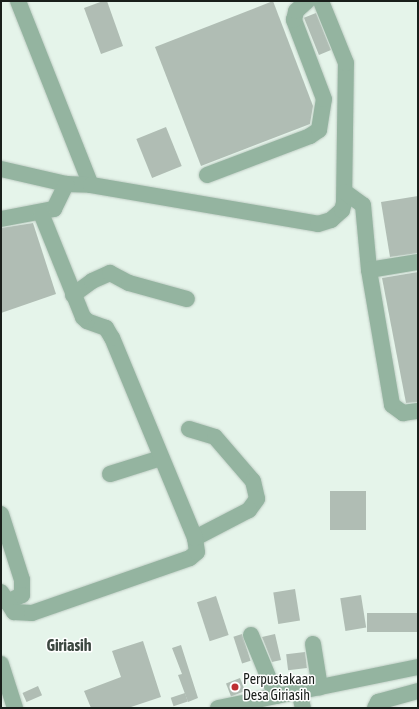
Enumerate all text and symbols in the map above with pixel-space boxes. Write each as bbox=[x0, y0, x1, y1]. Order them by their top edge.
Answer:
district label: Giriasih bbox=[46, 635, 92, 655]
place label: Perpustakaan Desa Giriasih bbox=[243, 671, 315, 704]
marker: Perpustakaan Desa Giriasih bbox=[230, 682, 240, 692]

